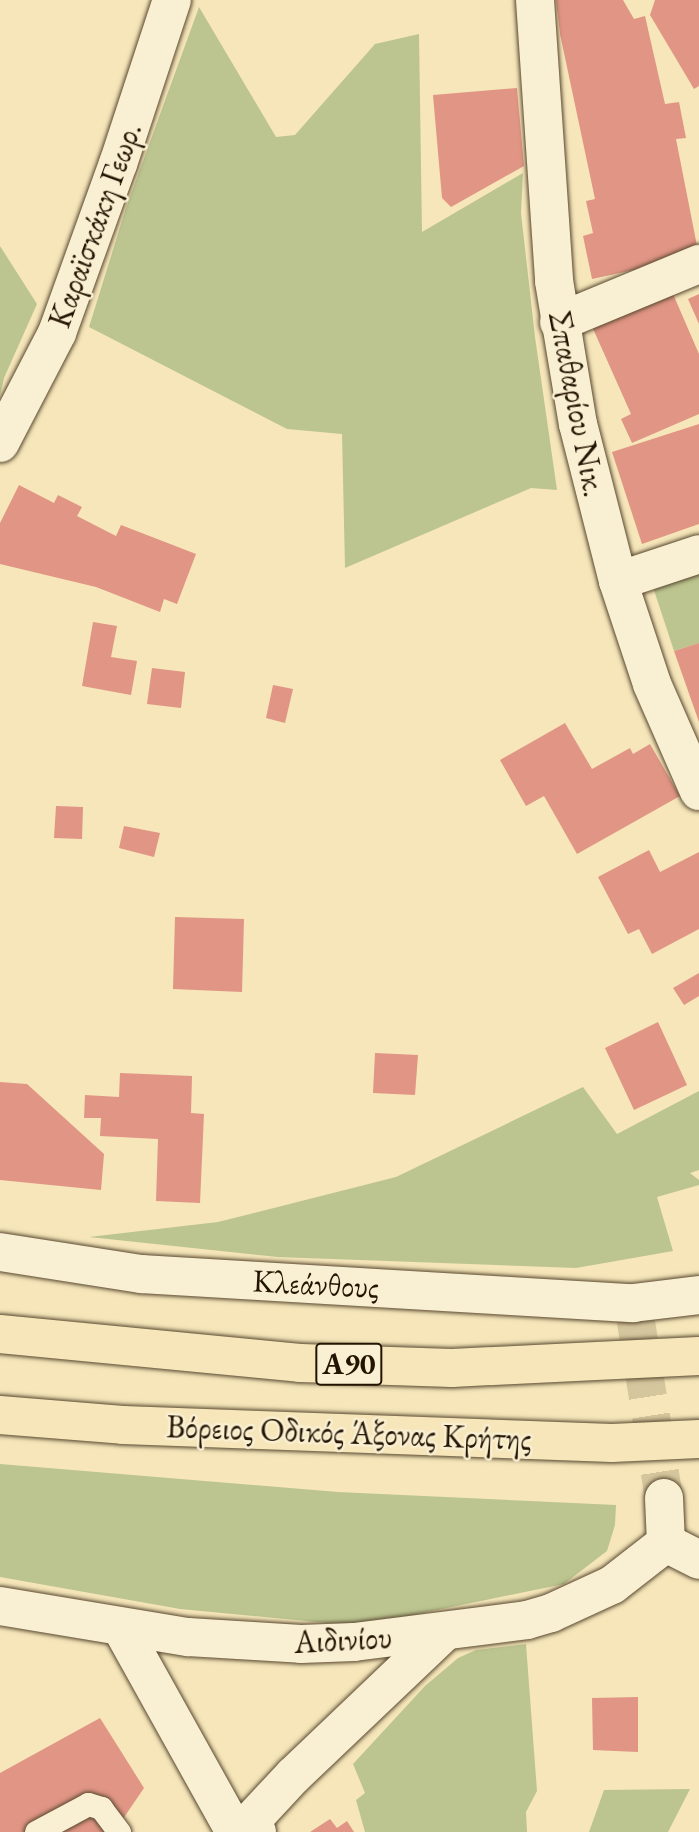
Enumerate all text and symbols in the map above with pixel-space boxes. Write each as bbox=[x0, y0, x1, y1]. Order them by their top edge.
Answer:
street label: Καραϊσκάκη Γεωρ. bbox=[40, 117, 150, 333]
street label: Σπαθαρίου Νικ. bbox=[540, 308, 614, 500]
street label: Κλεάνθους bbox=[252, 1262, 380, 1306]
road number: Α90 bbox=[314, 1338, 384, 1390]
street label: Βόρειος Οδικός Άξονας Κρήτης bbox=[166, 1407, 532, 1459]
street label: Αιδινίου bbox=[293, 1618, 393, 1662]

